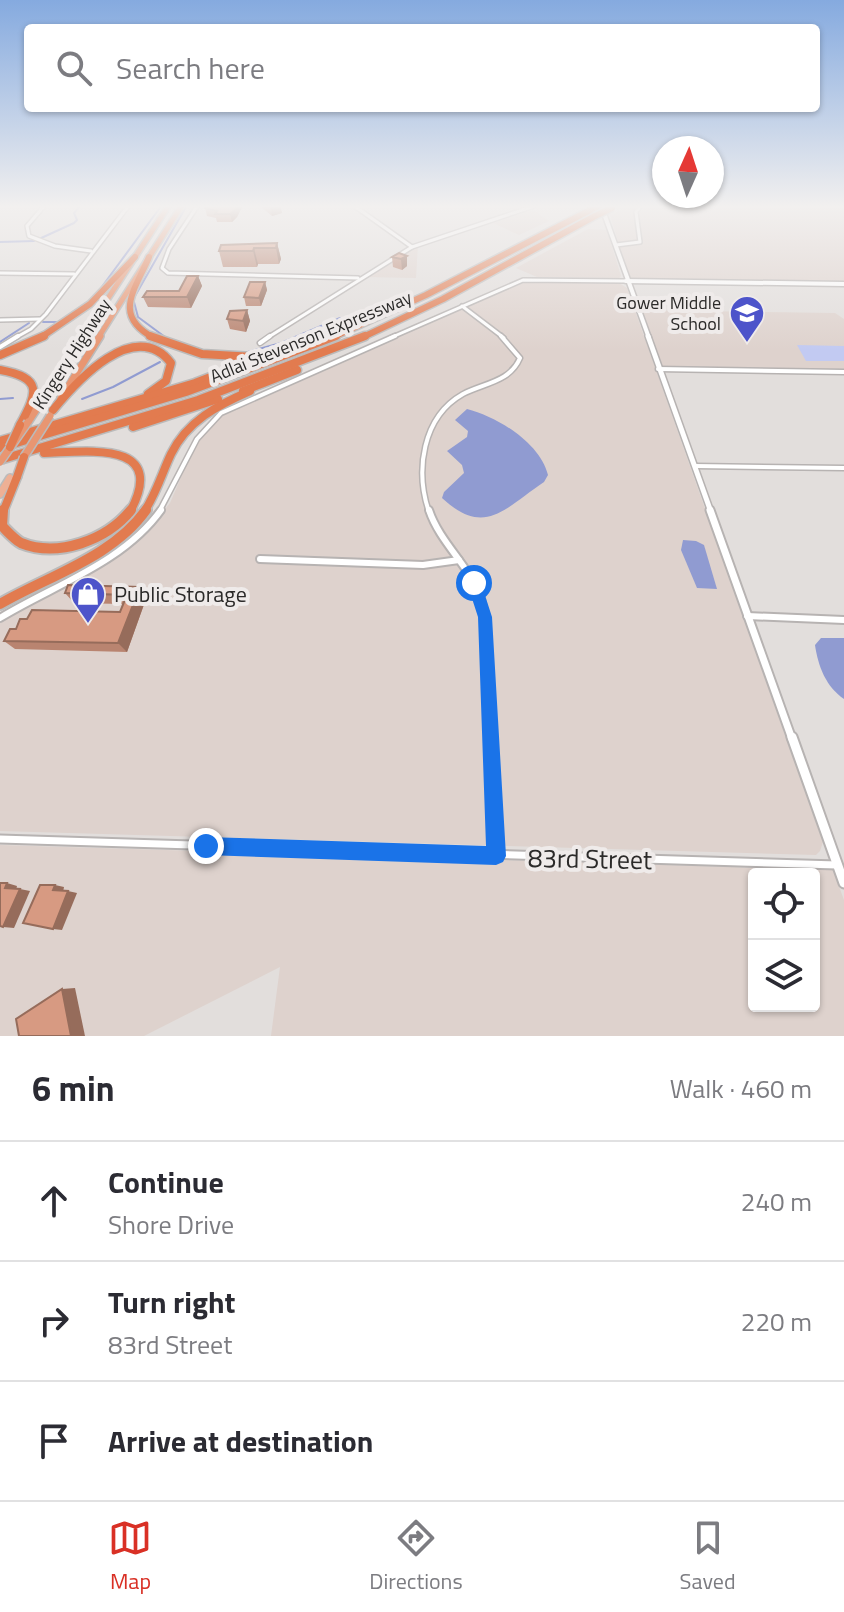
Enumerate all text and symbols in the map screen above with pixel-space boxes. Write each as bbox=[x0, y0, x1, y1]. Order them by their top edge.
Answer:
search box bbox=[24, 24, 820, 112]
text: Search here bbox=[116, 45, 265, 91]
icon: search bbox=[52, 46, 96, 90]
north arrow bbox=[652, 136, 724, 208]
street label: Adlai Stevenson Expressway bbox=[206, 284, 416, 389]
place label: Gower Middle School bbox=[616, 289, 721, 337]
street label: Kingery Highway bbox=[26, 293, 118, 414]
school or university icon: Gower Middle School bbox=[728, 294, 766, 344]
route start bbox=[456, 565, 492, 601]
shop icon: Public Storage bbox=[69, 575, 107, 625]
place label: Public Storage bbox=[114, 577, 247, 611]
route end bbox=[188, 828, 224, 864]
street label: 83rd Street bbox=[528, 838, 652, 879]
map controls bbox=[748, 868, 820, 1012]
button: locate bbox=[748, 868, 820, 940]
button: layers bbox=[748, 940, 820, 1012]
text: 6 min bbox=[32, 1062, 115, 1114]
text: Walk · 460 m bbox=[670, 1069, 812, 1108]
text: Continue bbox=[108, 1159, 224, 1205]
icon: ahead bbox=[32, 1179, 76, 1223]
text: 240 m bbox=[741, 1182, 812, 1221]
text: Shore Drive bbox=[108, 1205, 234, 1244]
text: Turn right bbox=[108, 1279, 236, 1325]
icon: right bbox=[32, 1299, 76, 1343]
text: 220 m bbox=[741, 1302, 812, 1341]
text: 83rd Street bbox=[108, 1325, 232, 1364]
text: Arrive at destination bbox=[108, 1418, 373, 1464]
icon: arrive bbox=[32, 1419, 76, 1463]
tab: Map bbox=[108, 1516, 152, 1598]
tab: Directions bbox=[369, 1516, 463, 1598]
tab: Saved bbox=[680, 1516, 736, 1598]

